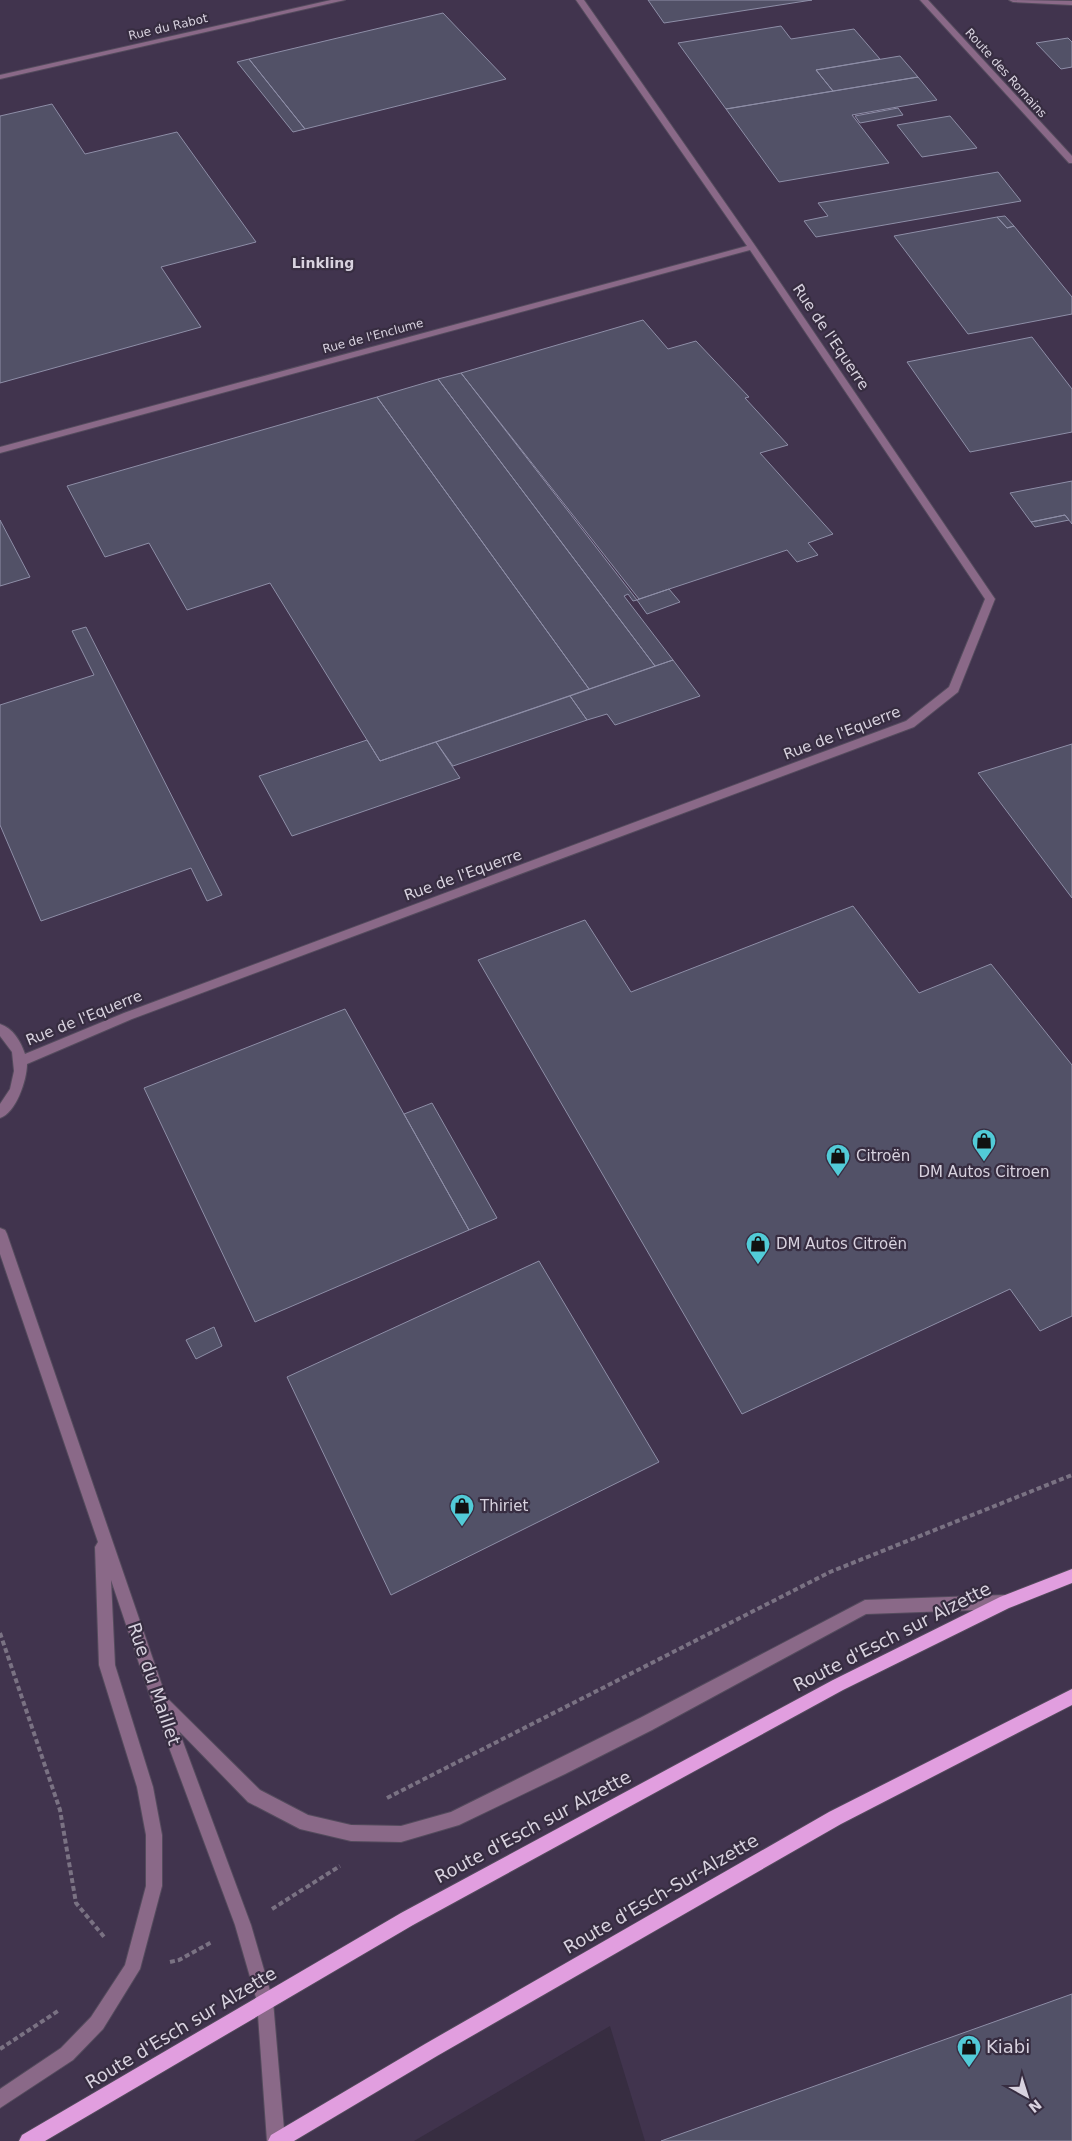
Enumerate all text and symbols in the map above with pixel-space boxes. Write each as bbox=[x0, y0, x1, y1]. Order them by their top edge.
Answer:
street label: Rue du Rabot bbox=[127, 11, 209, 43]
street label: Route des Romains bbox=[962, 26, 1050, 120]
district label: Linkling bbox=[292, 255, 354, 271]
street label: Rue de l'Equerre bbox=[789, 281, 873, 393]
street label: Rue de l'Enclume bbox=[321, 316, 425, 356]
street label: Rue de l'Equerre bbox=[781, 702, 903, 764]
street label: Rue de l'Equerre bbox=[402, 845, 524, 905]
street label: Rue de l'Equerre bbox=[23, 986, 145, 1050]
shop icon: DM Autos Citroen bbox=[971, 1128, 997, 1162]
shop icon: Citroën bbox=[825, 1143, 851, 1177]
place label: Citroën bbox=[856, 1147, 910, 1165]
place label: DM Autos Citroen bbox=[919, 1163, 1049, 1181]
shop icon: DM Autos Citroën bbox=[745, 1231, 771, 1265]
place label: DM Autos Citroën bbox=[776, 1235, 907, 1253]
shop icon: Thiriet bbox=[449, 1493, 475, 1527]
place label: Thiriet bbox=[479, 1497, 528, 1515]
street label: Route d'Esch sur Alzette bbox=[789, 1577, 994, 1696]
street label: Rue du Maillet bbox=[124, 1620, 185, 1748]
street label: Route d'Esch sur Alzette bbox=[431, 1766, 634, 1887]
street label: Route d'Esch-Sur-Alzette bbox=[560, 1829, 762, 1958]
street label: Route d'Esch sur Alzette bbox=[81, 1962, 280, 2093]
shop icon: Kiabi bbox=[956, 2034, 982, 2068]
place label: Kiabi bbox=[986, 2036, 1030, 2057]
north arrow bbox=[1002, 2071, 1052, 2121]
text: N bbox=[1026, 2096, 1045, 2116]

